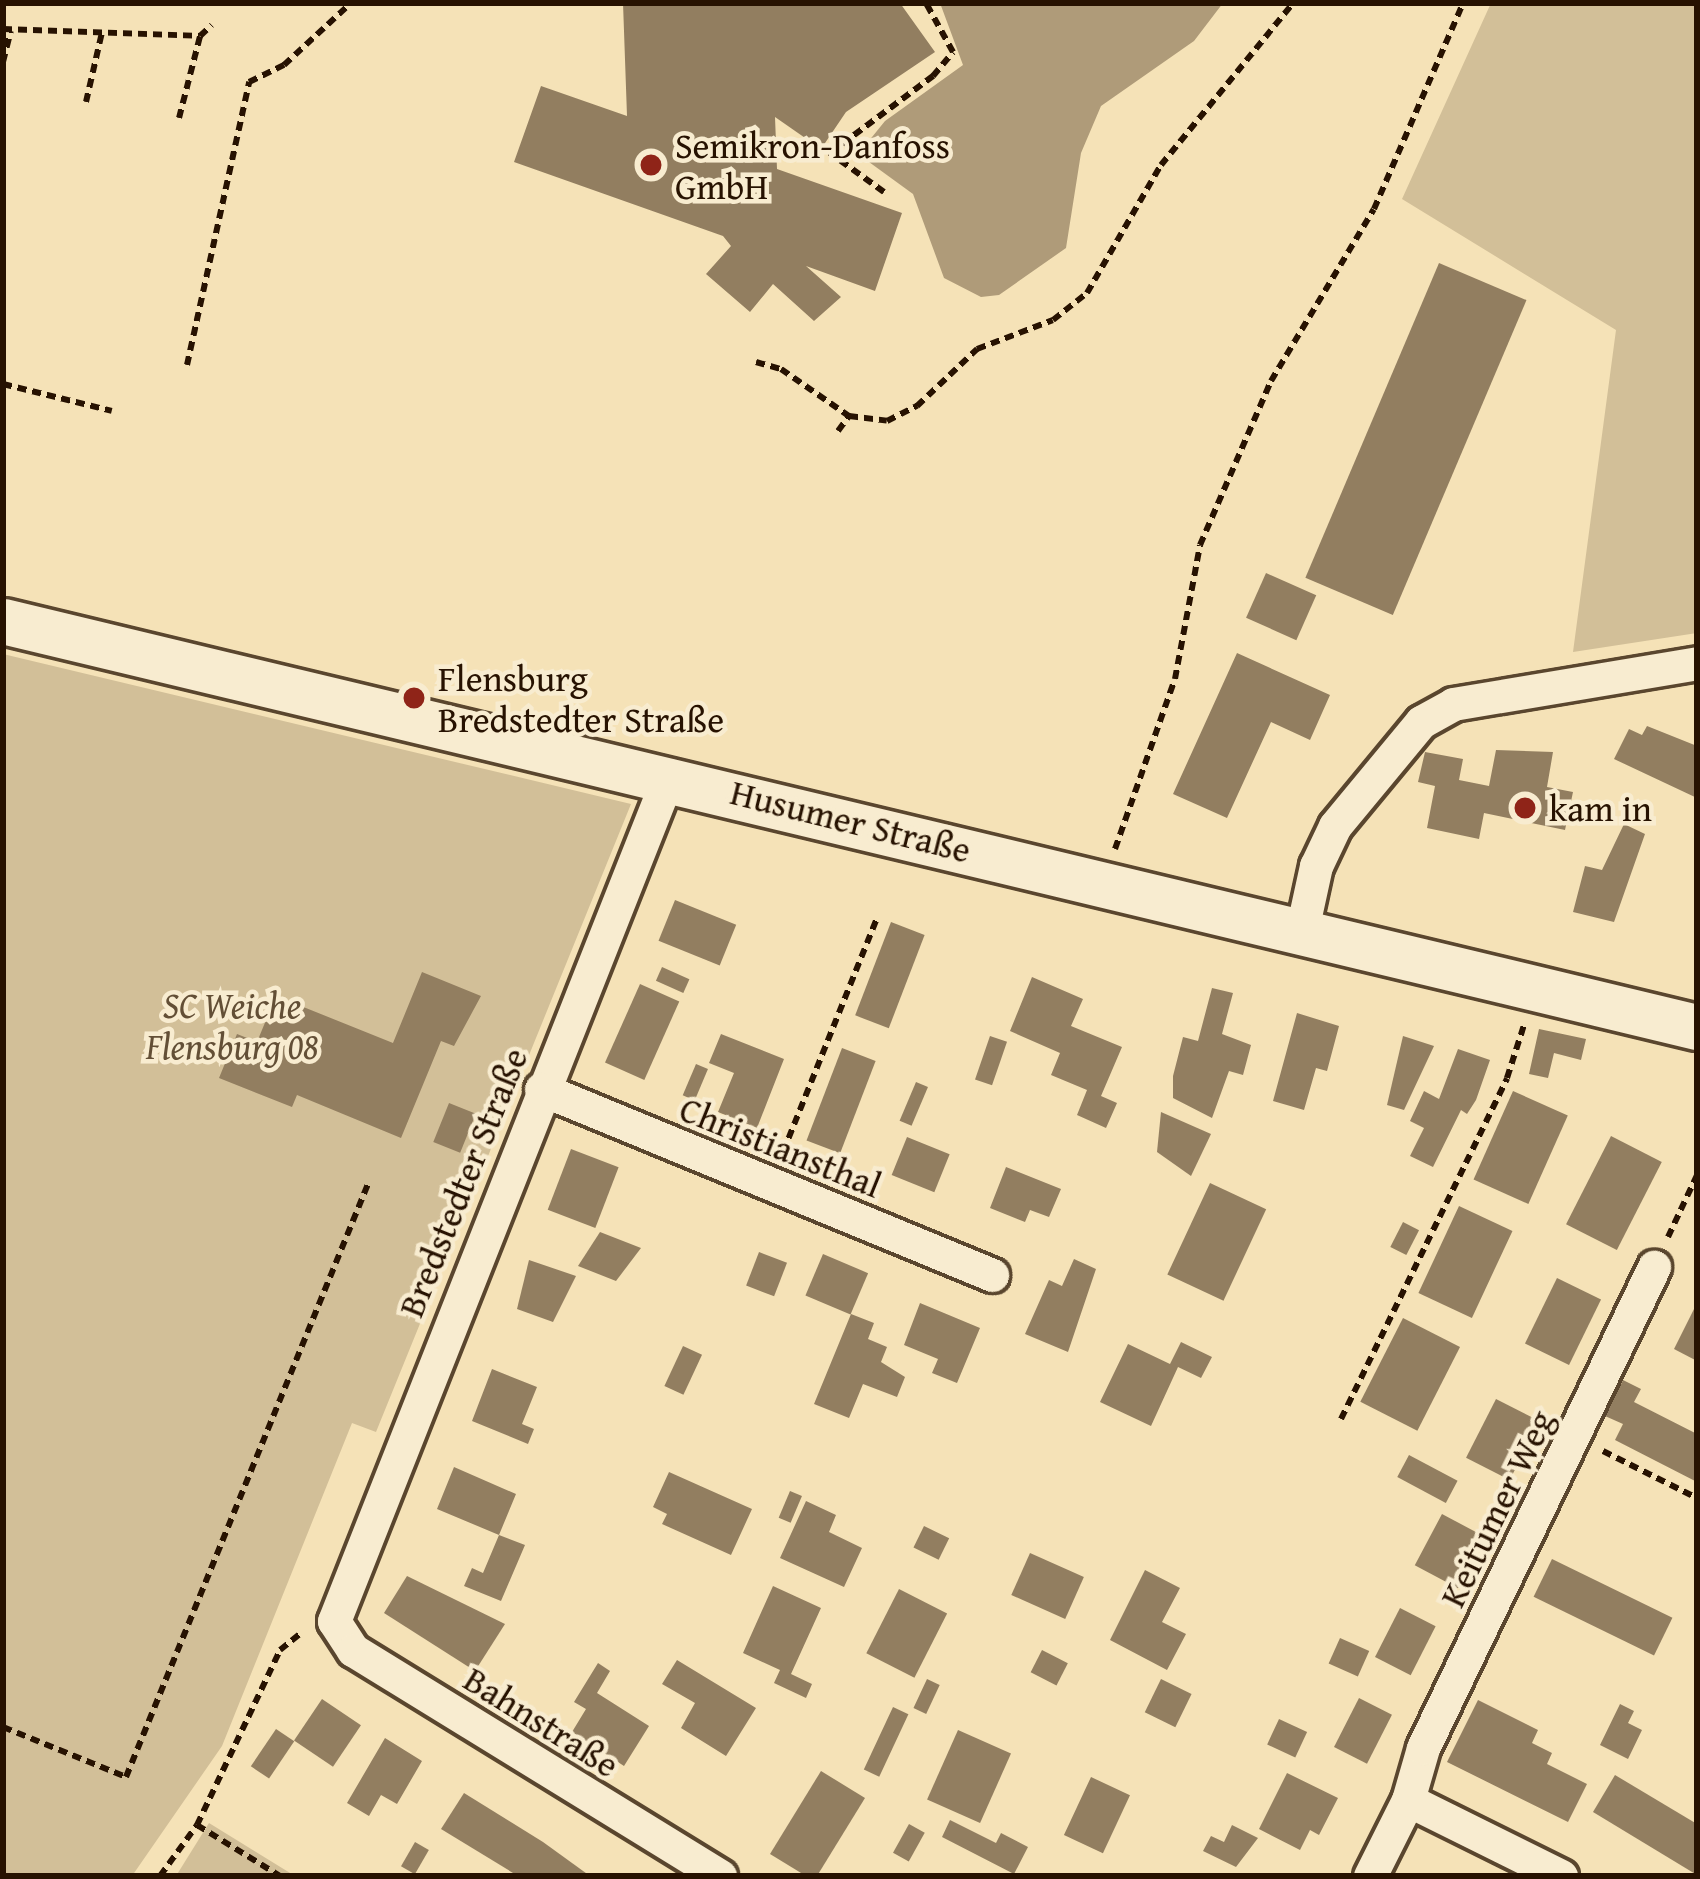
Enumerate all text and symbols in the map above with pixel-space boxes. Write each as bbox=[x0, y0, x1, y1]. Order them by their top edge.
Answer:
place label: Semikron-Danfoss GmbH bbox=[675, 122, 950, 207]
marker: Semikron-Danfoss GmbH bbox=[638, 152, 664, 178]
place label: Flensburg Bredstedter Straße bbox=[438, 655, 724, 740]
marker: Flensburg Bredstedter Straße bbox=[401, 685, 427, 711]
street label: Husumer Straße bbox=[726, 769, 976, 871]
place label: kam in bbox=[1549, 786, 1652, 830]
marker: kam in bbox=[1512, 795, 1538, 821]
park label: SC Weiche Flensburg 08 bbox=[146, 982, 318, 1067]
street label: Bredstedter Straße bbox=[388, 1041, 536, 1323]
street label: Christiansthal bbox=[674, 1086, 888, 1206]
street label: Keitumer Weg bbox=[1430, 1403, 1562, 1613]
street label: Bahnstraße bbox=[457, 1656, 627, 1786]

